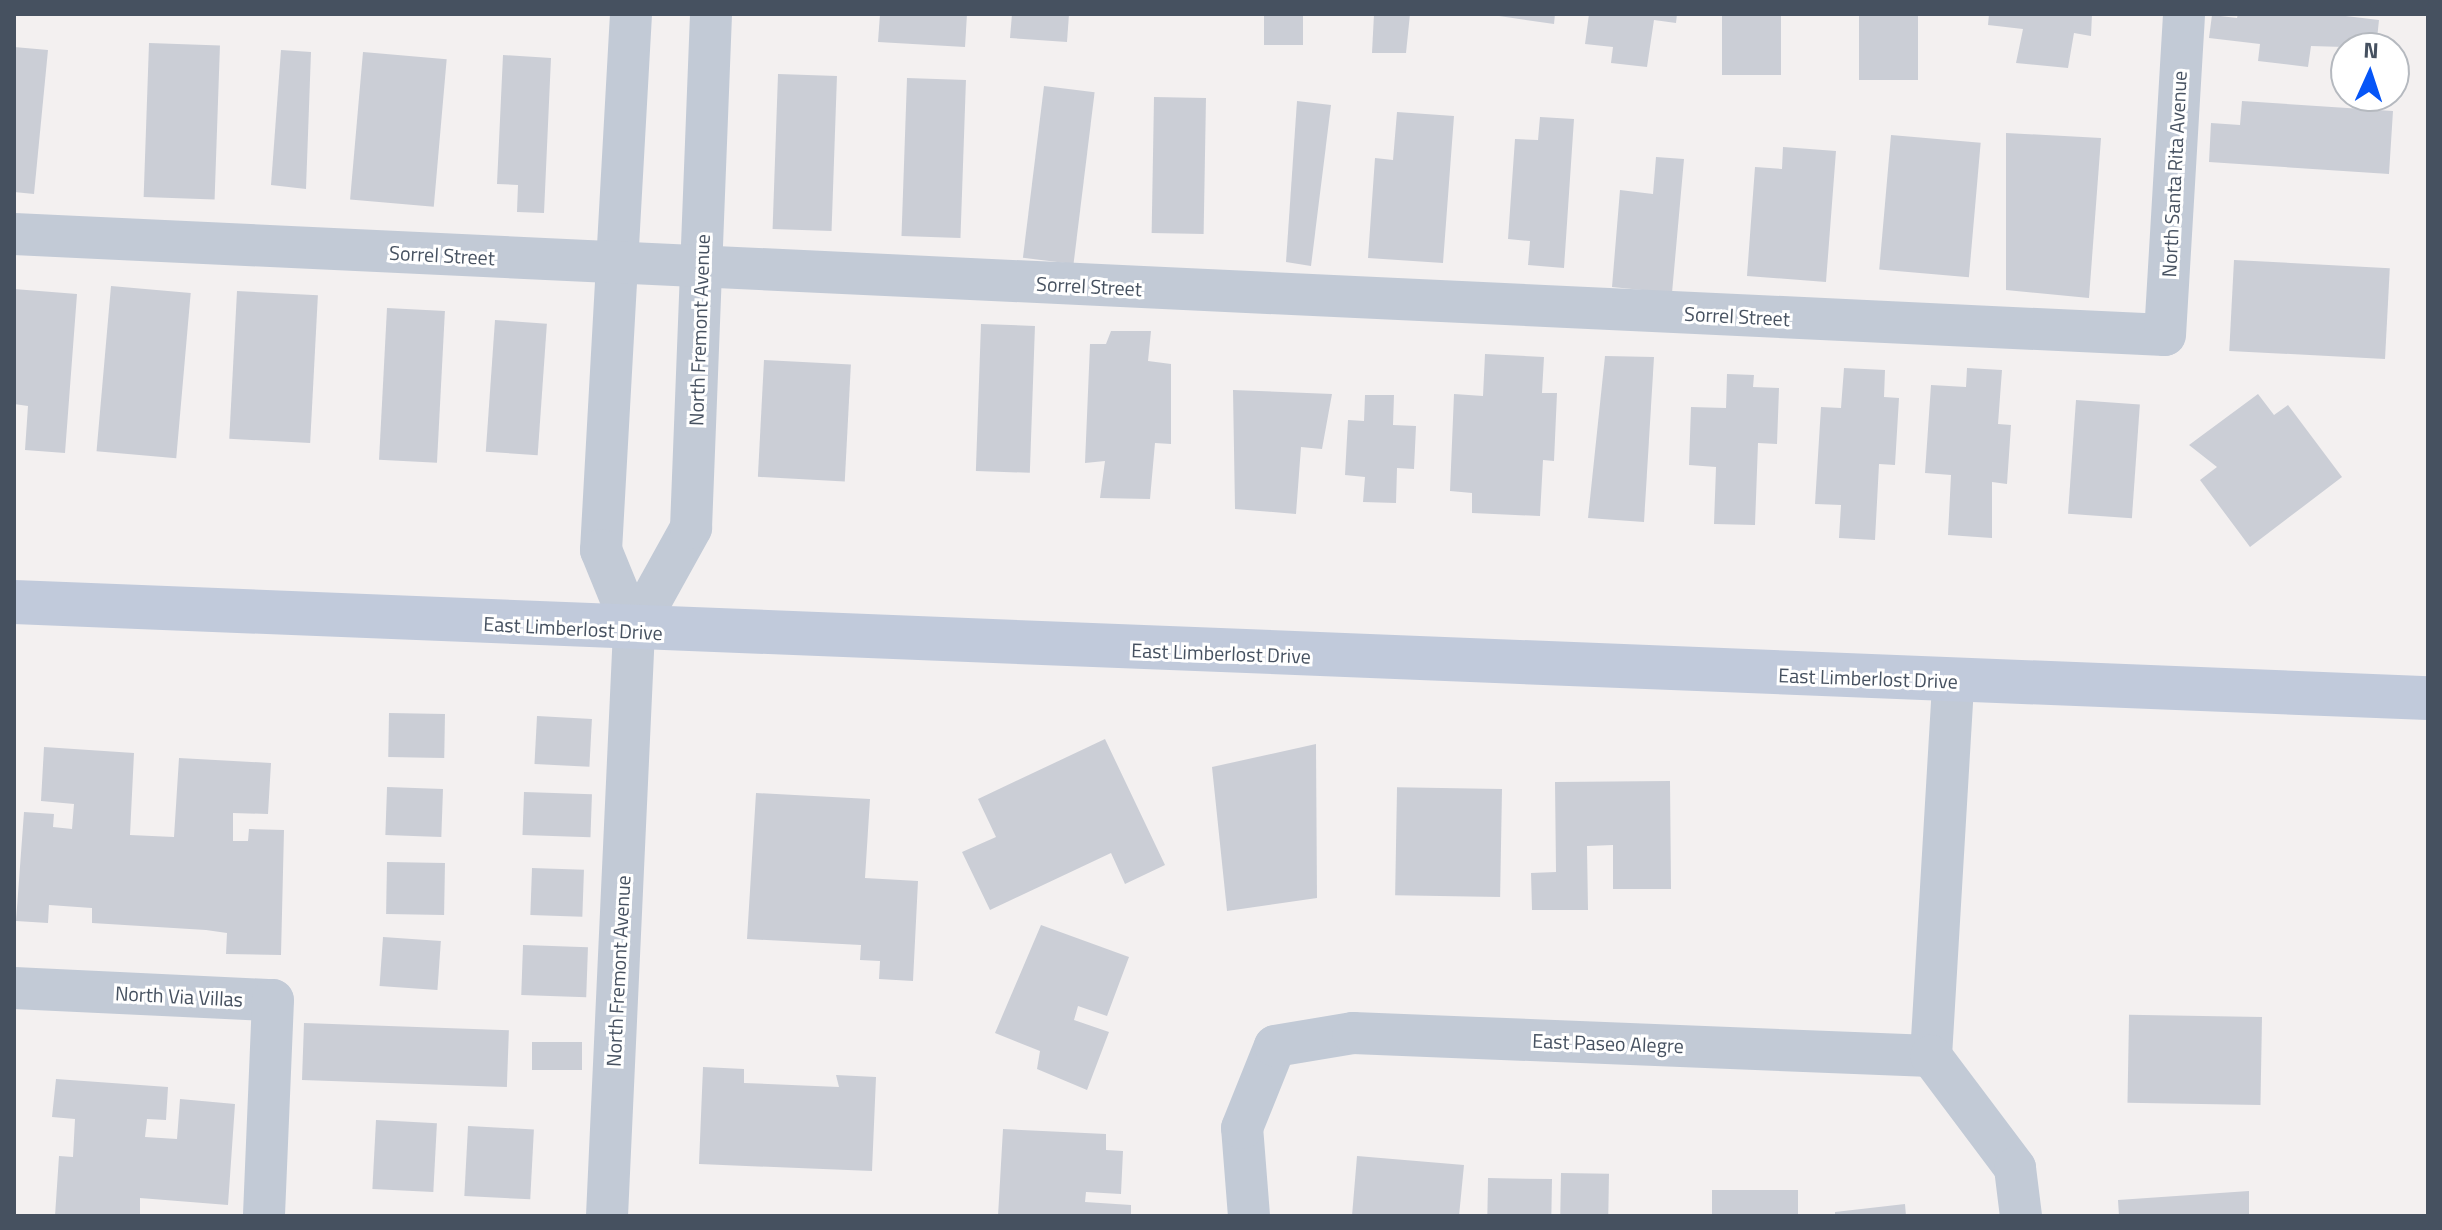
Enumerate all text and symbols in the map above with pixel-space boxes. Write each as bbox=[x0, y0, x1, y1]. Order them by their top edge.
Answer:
north arrow bbox=[2330, 32, 2410, 112]
text: N bbox=[2363, 33, 2380, 67]
street label: North Santa Rita Avenue bbox=[2157, 70, 2191, 278]
street label: North Fremont Avenue bbox=[684, 234, 714, 426]
street label: Sorrel Street bbox=[389, 240, 495, 270]
street label: Sorrel Street bbox=[1036, 271, 1142, 301]
street label: Sorrel Street bbox=[1684, 301, 1790, 331]
street label: East Limberlost Drive bbox=[483, 611, 663, 645]
street label: East Limberlost Drive bbox=[1131, 638, 1311, 668]
street label: East Limberlost Drive bbox=[1778, 663, 1958, 693]
street label: North Fremont Avenue bbox=[601, 875, 635, 1067]
street label: North Via Villas bbox=[114, 981, 244, 1011]
street label: East Paseo Alegre bbox=[1532, 1028, 1684, 1058]

